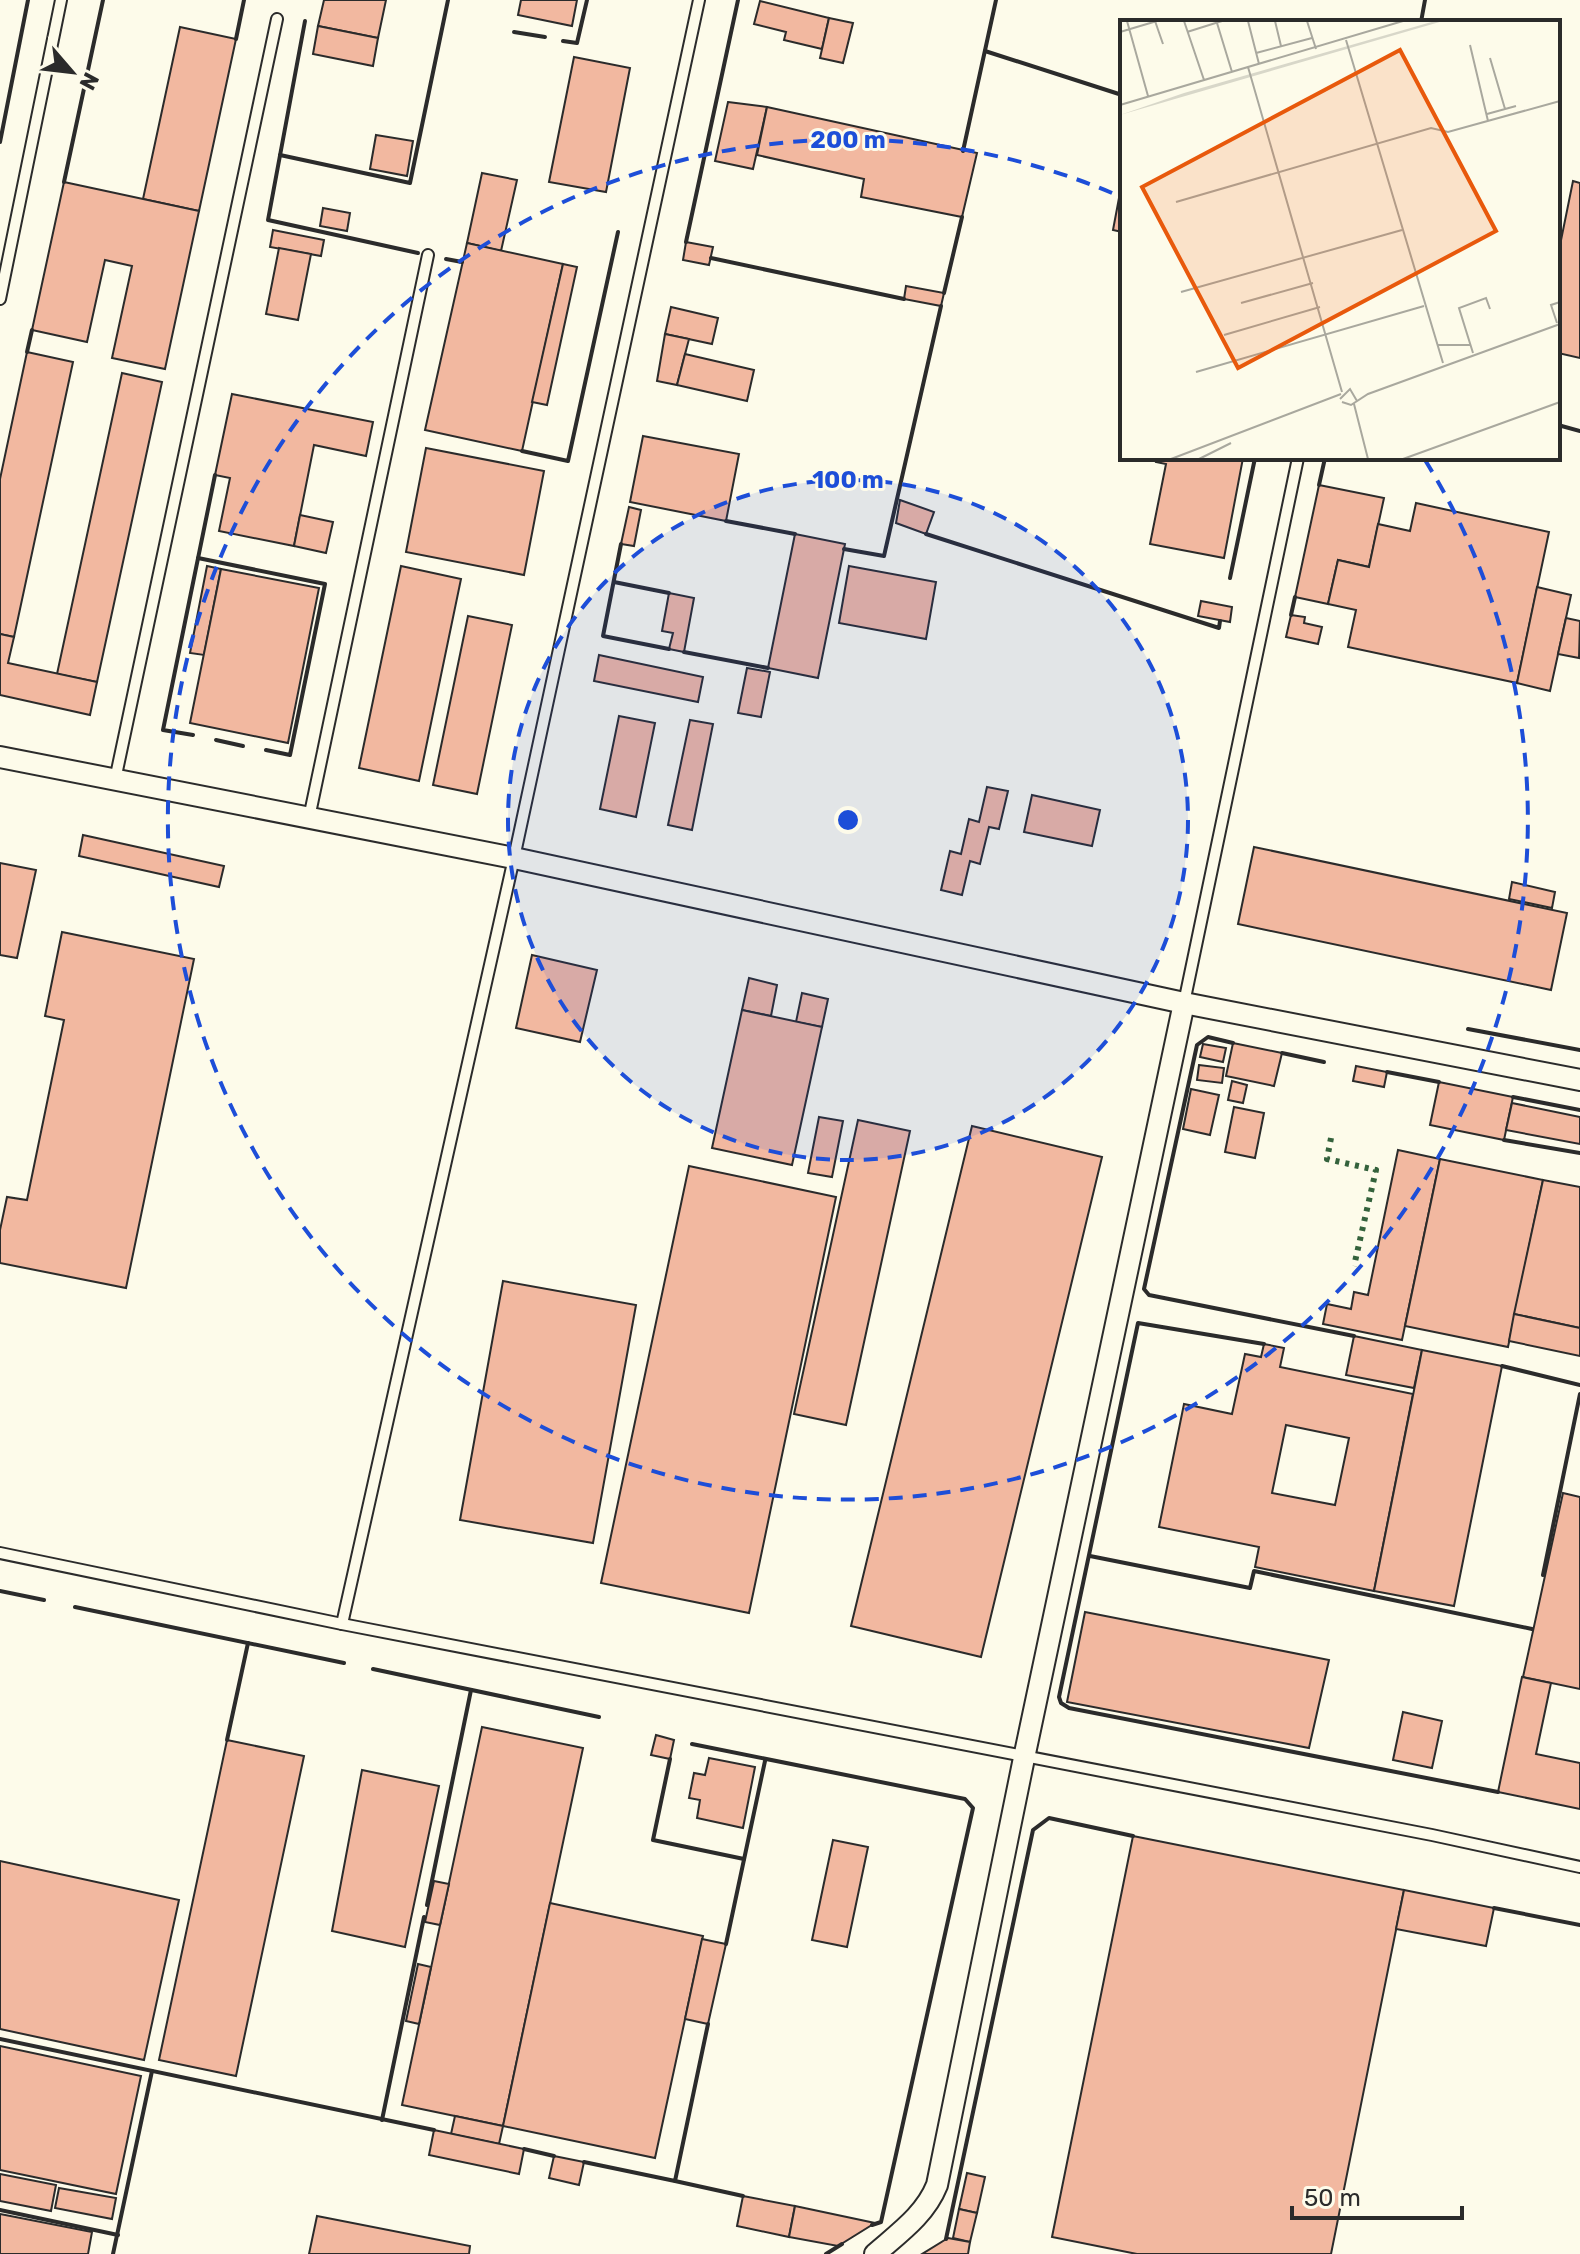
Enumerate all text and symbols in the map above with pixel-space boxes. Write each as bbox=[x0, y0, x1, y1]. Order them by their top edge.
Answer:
inset map bbox=[1120, 20, 1560, 460]
north arrow bbox=[32, 32, 112, 112]
text: N bbox=[74, 68, 105, 94]
text: 200 m bbox=[810, 126, 886, 154]
text: 100 m bbox=[812, 466, 884, 494]
centre of rings bbox=[834, 806, 862, 834]
scale bar bbox=[1292, 2170, 1462, 2220]
text: 50 m bbox=[1304, 2184, 1361, 2212]

